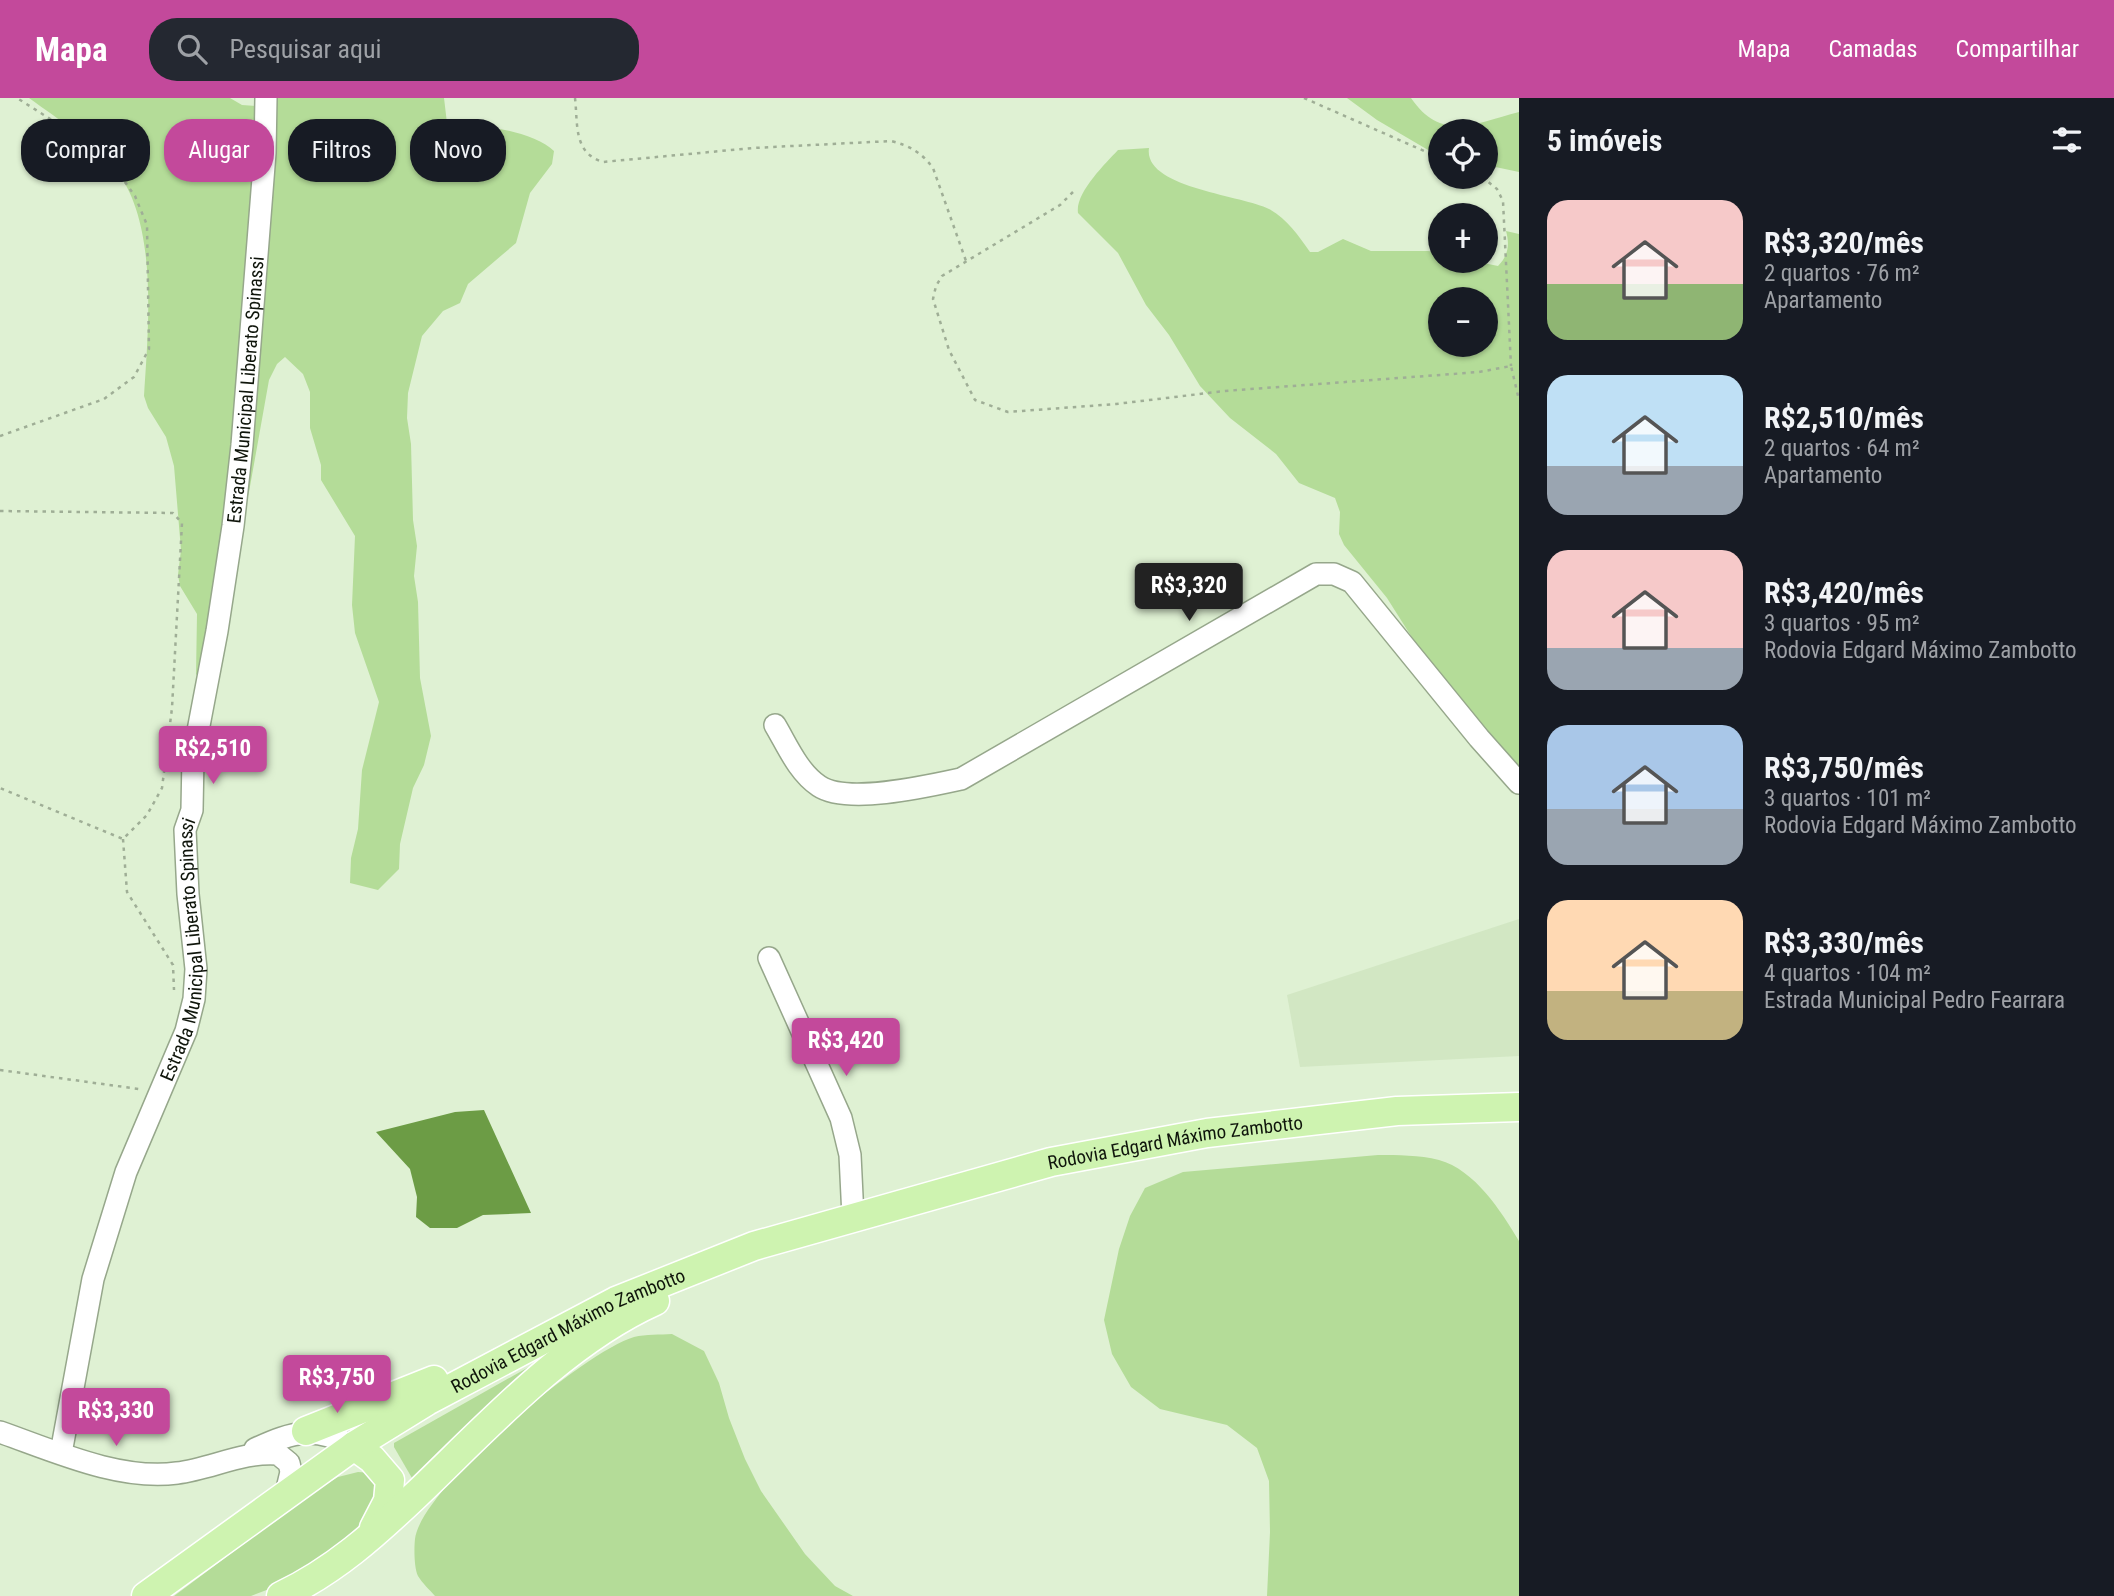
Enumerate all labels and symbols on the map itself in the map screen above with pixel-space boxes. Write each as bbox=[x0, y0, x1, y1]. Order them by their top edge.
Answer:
street label: Estrada Municipal Liberato Spinassi bbox=[222, 256, 269, 525]
pin: R$3,320 bbox=[1124, 564, 1254, 623]
pin: R$2,510 bbox=[148, 726, 278, 786]
street label: Estrada Municipal Liberato Spinassi bbox=[155, 815, 208, 1085]
pin: R$3,420 bbox=[781, 1018, 911, 1078]
street label: Rodovia Edgard Máximo Zambotto bbox=[1046, 1111, 1304, 1174]
street label: Rodovia Edgard Máximo Zambotto bbox=[447, 1264, 688, 1398]
pin: R$3,750 bbox=[272, 1356, 402, 1415]
pin: R$3,330 bbox=[51, 1388, 181, 1448]

